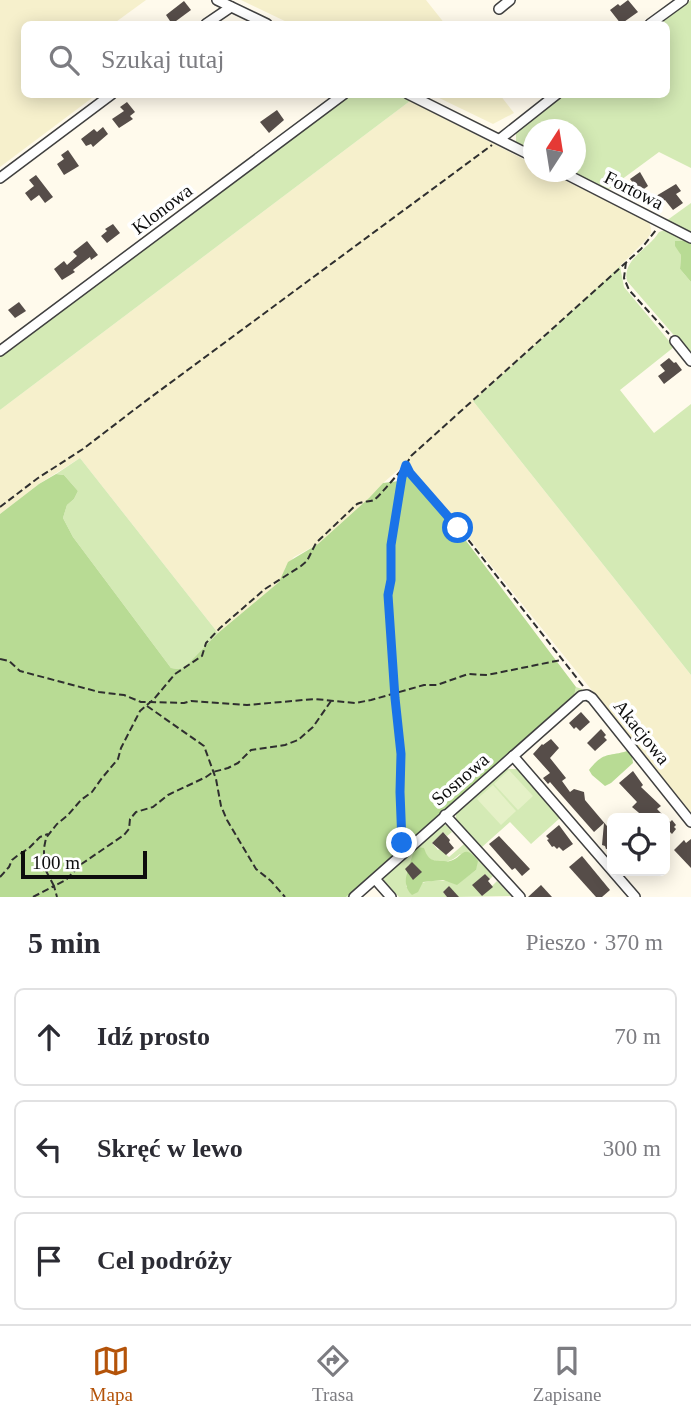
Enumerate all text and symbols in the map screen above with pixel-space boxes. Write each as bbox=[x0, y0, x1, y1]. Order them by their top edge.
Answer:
search box bbox=[21, 21, 670, 98]
icon: search bbox=[45, 41, 83, 79]
text: Szukaj tutaj bbox=[101, 45, 224, 74]
north arrow bbox=[523, 119, 586, 182]
street label: Fortowa bbox=[601, 166, 667, 214]
street label: Klonowa bbox=[128, 179, 197, 238]
route start bbox=[442, 512, 473, 543]
street label: Akacjowa bbox=[610, 695, 675, 769]
street label: Sosnowa bbox=[427, 748, 493, 809]
map controls bbox=[607, 813, 670, 876]
button: locate bbox=[607, 813, 670, 876]
route end bbox=[386, 827, 417, 858]
scale bar bbox=[21, 848, 147, 880]
text: 100 m bbox=[32, 852, 80, 873]
text: 5 min bbox=[28, 926, 101, 959]
text: Pieszo · 370 m bbox=[526, 930, 663, 955]
icon: ahead bbox=[30, 1018, 68, 1056]
text: Idź prosto bbox=[97, 1022, 210, 1051]
text: 70 m bbox=[614, 1024, 661, 1049]
icon: left bbox=[30, 1130, 68, 1168]
text: Skręć w lewo bbox=[97, 1134, 243, 1163]
text: 300 m bbox=[603, 1136, 661, 1161]
icon: arrive bbox=[30, 1242, 68, 1280]
text: Cel podróży bbox=[97, 1246, 232, 1275]
tab: Mapa bbox=[90, 1342, 133, 1406]
tab: Trasa bbox=[312, 1342, 354, 1406]
tab: Zapisane bbox=[533, 1342, 601, 1406]

